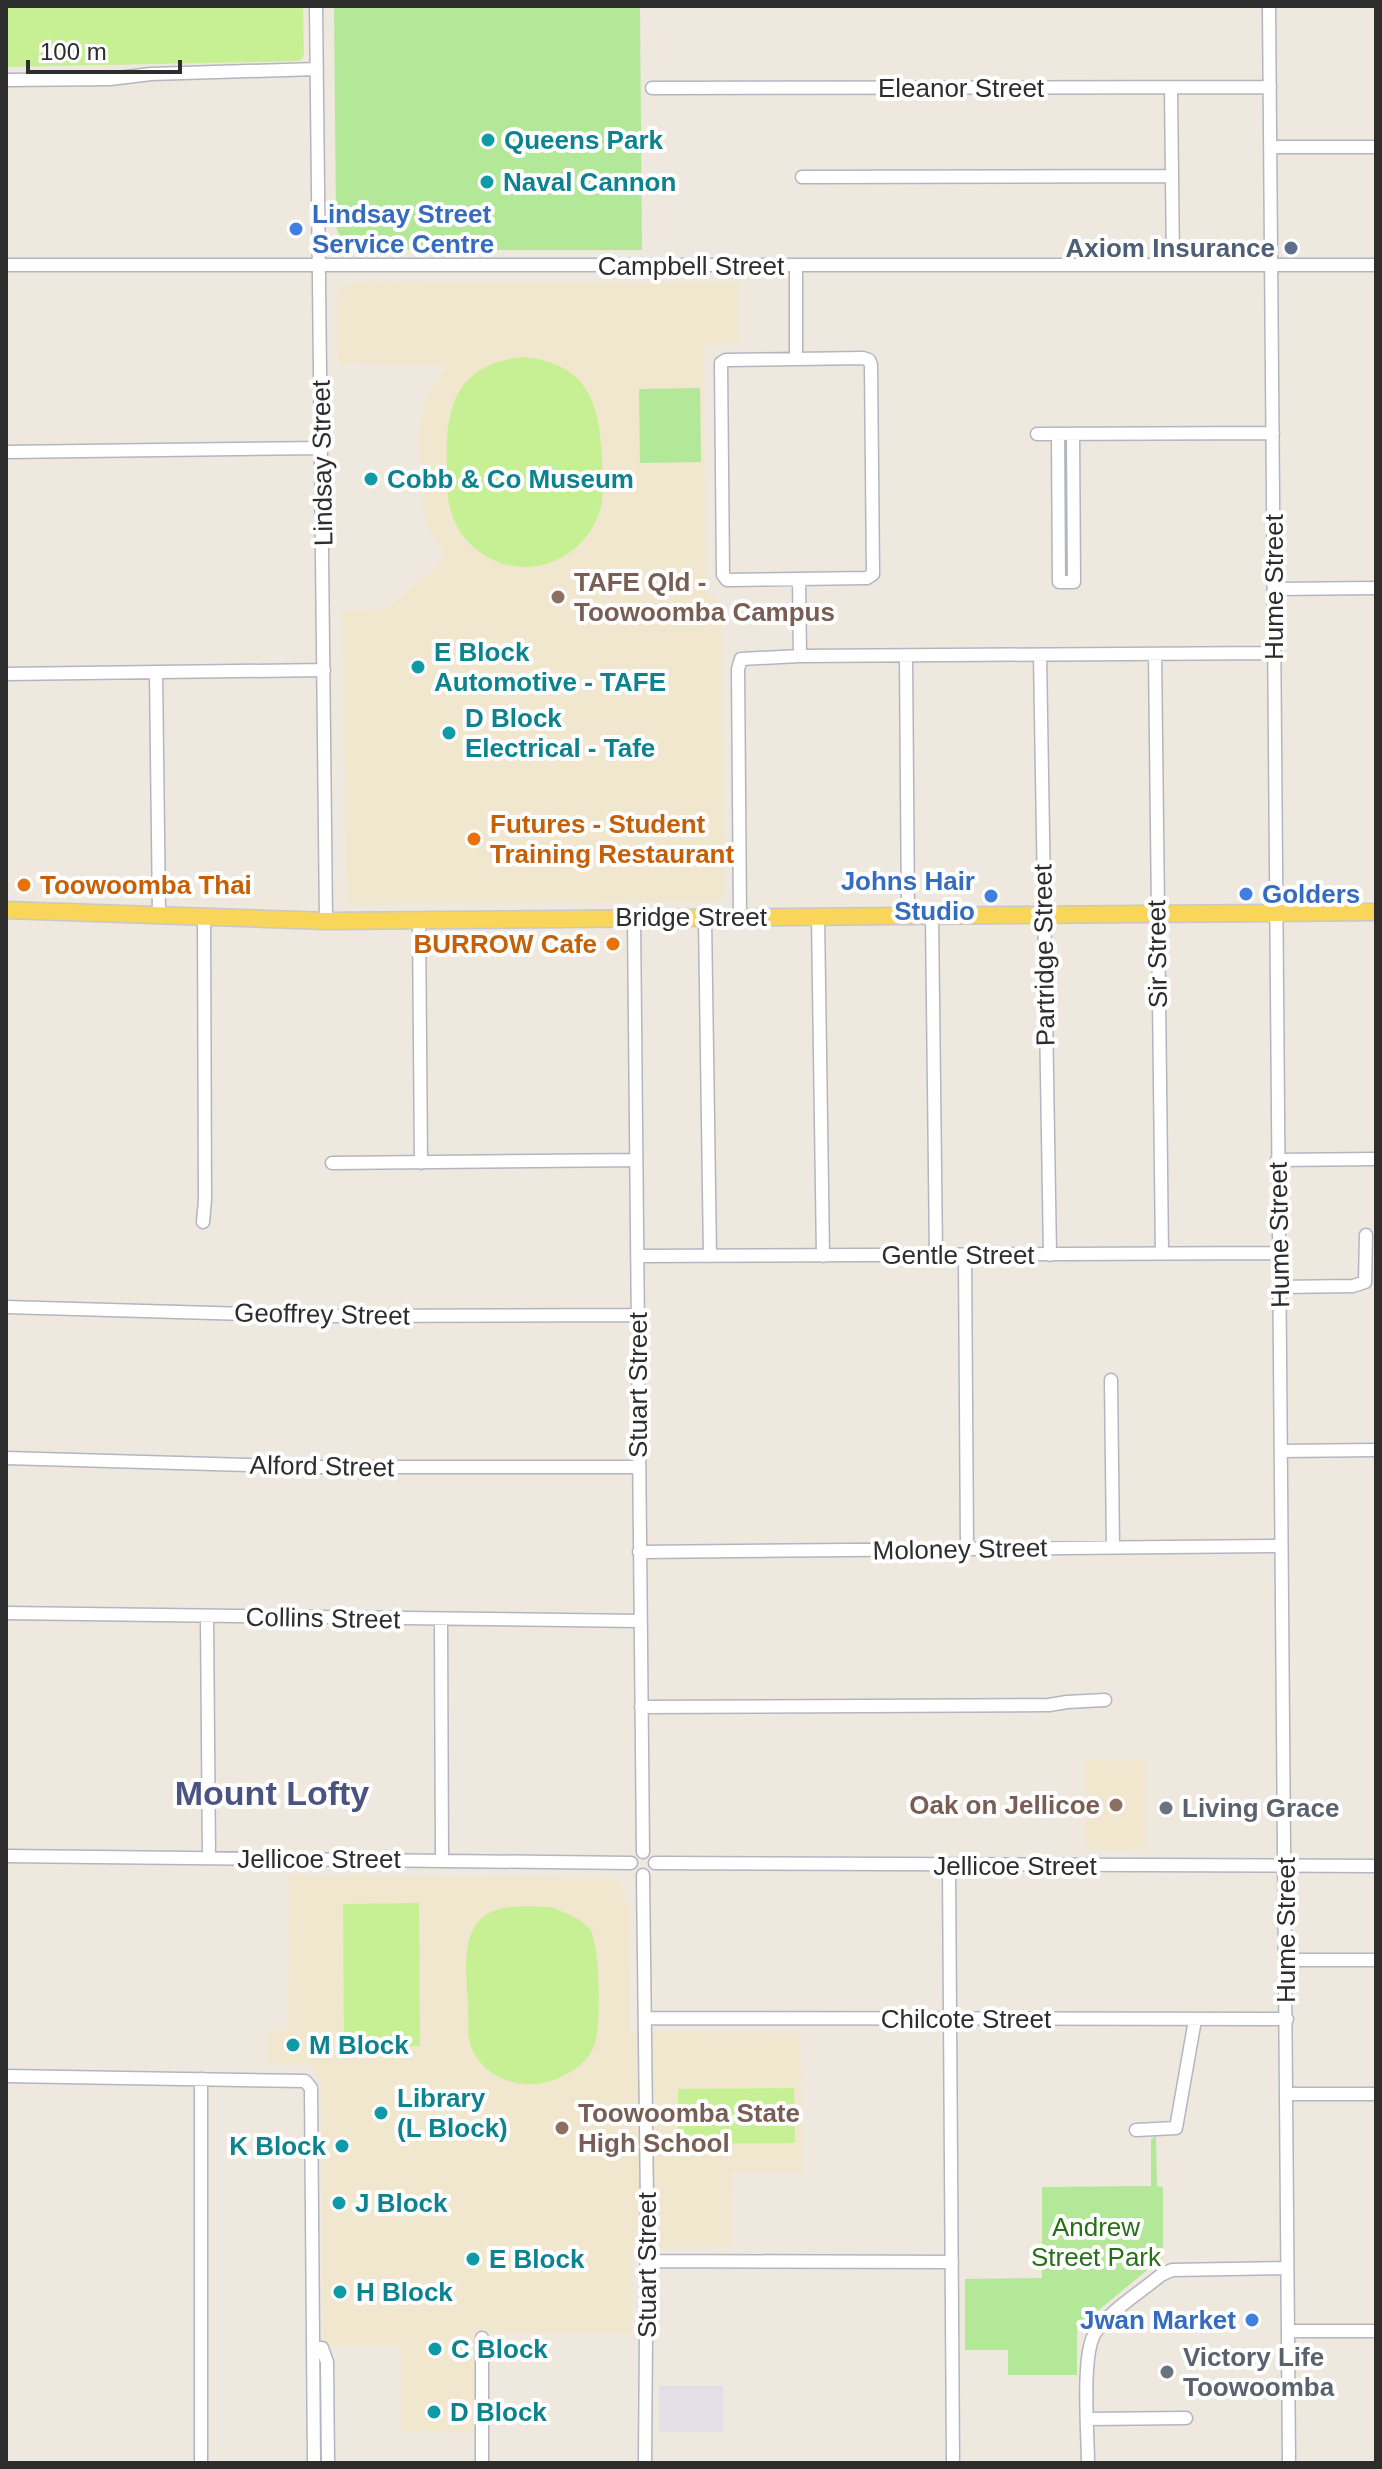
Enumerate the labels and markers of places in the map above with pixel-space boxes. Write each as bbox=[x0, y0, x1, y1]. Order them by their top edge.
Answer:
place label: Queens Park bbox=[504, 125, 664, 155]
marker: Queens Park bbox=[479, 131, 497, 149]
place label: Naval Cannon bbox=[503, 167, 676, 197]
marker: Naval Cannon bbox=[478, 173, 496, 191]
place label: Lindsay Street Service Centre bbox=[312, 199, 494, 259]
marker: Lindsay Street Service Centre bbox=[287, 220, 305, 238]
place label: Axiom Insurance bbox=[1065, 233, 1275, 263]
marker: Axiom Insurance bbox=[1282, 239, 1300, 257]
place label: Cobb & Co Museum bbox=[387, 464, 634, 494]
marker: Cobb & Co Museum bbox=[362, 470, 380, 488]
place label: TAFE Qld - Toowoomba Campus bbox=[574, 567, 835, 627]
marker: TAFE Qld - Toowoomba Campus bbox=[549, 588, 567, 606]
place label: E Block Automotive - TAFE bbox=[434, 637, 666, 697]
marker: E Block Automotive - TAFE bbox=[409, 658, 427, 676]
place label: D Block Electrical - Tafe bbox=[465, 703, 655, 763]
marker: D Block Electrical - Tafe bbox=[440, 724, 458, 742]
place label: Futures - Student Training Restaurant bbox=[490, 809, 734, 869]
marker: Futures - Student Training Restaurant bbox=[465, 830, 483, 848]
place label: Johns Hair Studio bbox=[841, 866, 975, 926]
place label: Toowoomba Thai bbox=[40, 870, 252, 900]
marker: Toowoomba Thai bbox=[15, 876, 33, 894]
place label: Golders bbox=[1262, 879, 1360, 909]
marker: Golders bbox=[1237, 885, 1255, 903]
marker: Johns Hair Studio bbox=[982, 887, 1000, 905]
place label: BURROW Cafe bbox=[414, 929, 597, 959]
marker: BURROW Cafe bbox=[604, 935, 622, 953]
place label: Oak on Jellicoe bbox=[909, 1790, 1100, 1820]
place label: Living Grace bbox=[1182, 1793, 1340, 1823]
marker: Oak on Jellicoe bbox=[1107, 1796, 1125, 1814]
marker: Living Grace bbox=[1157, 1799, 1175, 1817]
place label: M Block bbox=[309, 2030, 409, 2060]
marker: M Block bbox=[284, 2036, 302, 2054]
place label: Library (L Block) bbox=[397, 2083, 508, 2143]
place label: Toowoomba State High School bbox=[578, 2098, 800, 2158]
marker: Library (L Block) bbox=[372, 2104, 390, 2122]
marker: Toowoomba State High School bbox=[553, 2119, 571, 2137]
place label: K Block bbox=[229, 2131, 327, 2161]
marker: K Block bbox=[333, 2137, 351, 2155]
place label: J Block bbox=[355, 2188, 448, 2218]
marker: J Block bbox=[330, 2194, 348, 2212]
place label: E Block bbox=[489, 2244, 585, 2274]
marker: E Block bbox=[464, 2250, 482, 2268]
place label: H Block bbox=[356, 2277, 453, 2307]
marker: H Block bbox=[331, 2283, 349, 2301]
place label: Jwan Market bbox=[1080, 2305, 1236, 2335]
marker: Jwan Market bbox=[1243, 2311, 1261, 2329]
place label: C Block bbox=[451, 2334, 548, 2364]
marker: C Block bbox=[426, 2340, 444, 2358]
place label: Victory Life Toowoomba bbox=[1183, 2342, 1335, 2402]
marker: Victory Life Toowoomba bbox=[1158, 2363, 1176, 2381]
place label: D Block bbox=[450, 2397, 547, 2427]
marker: D Block bbox=[425, 2403, 443, 2421]

